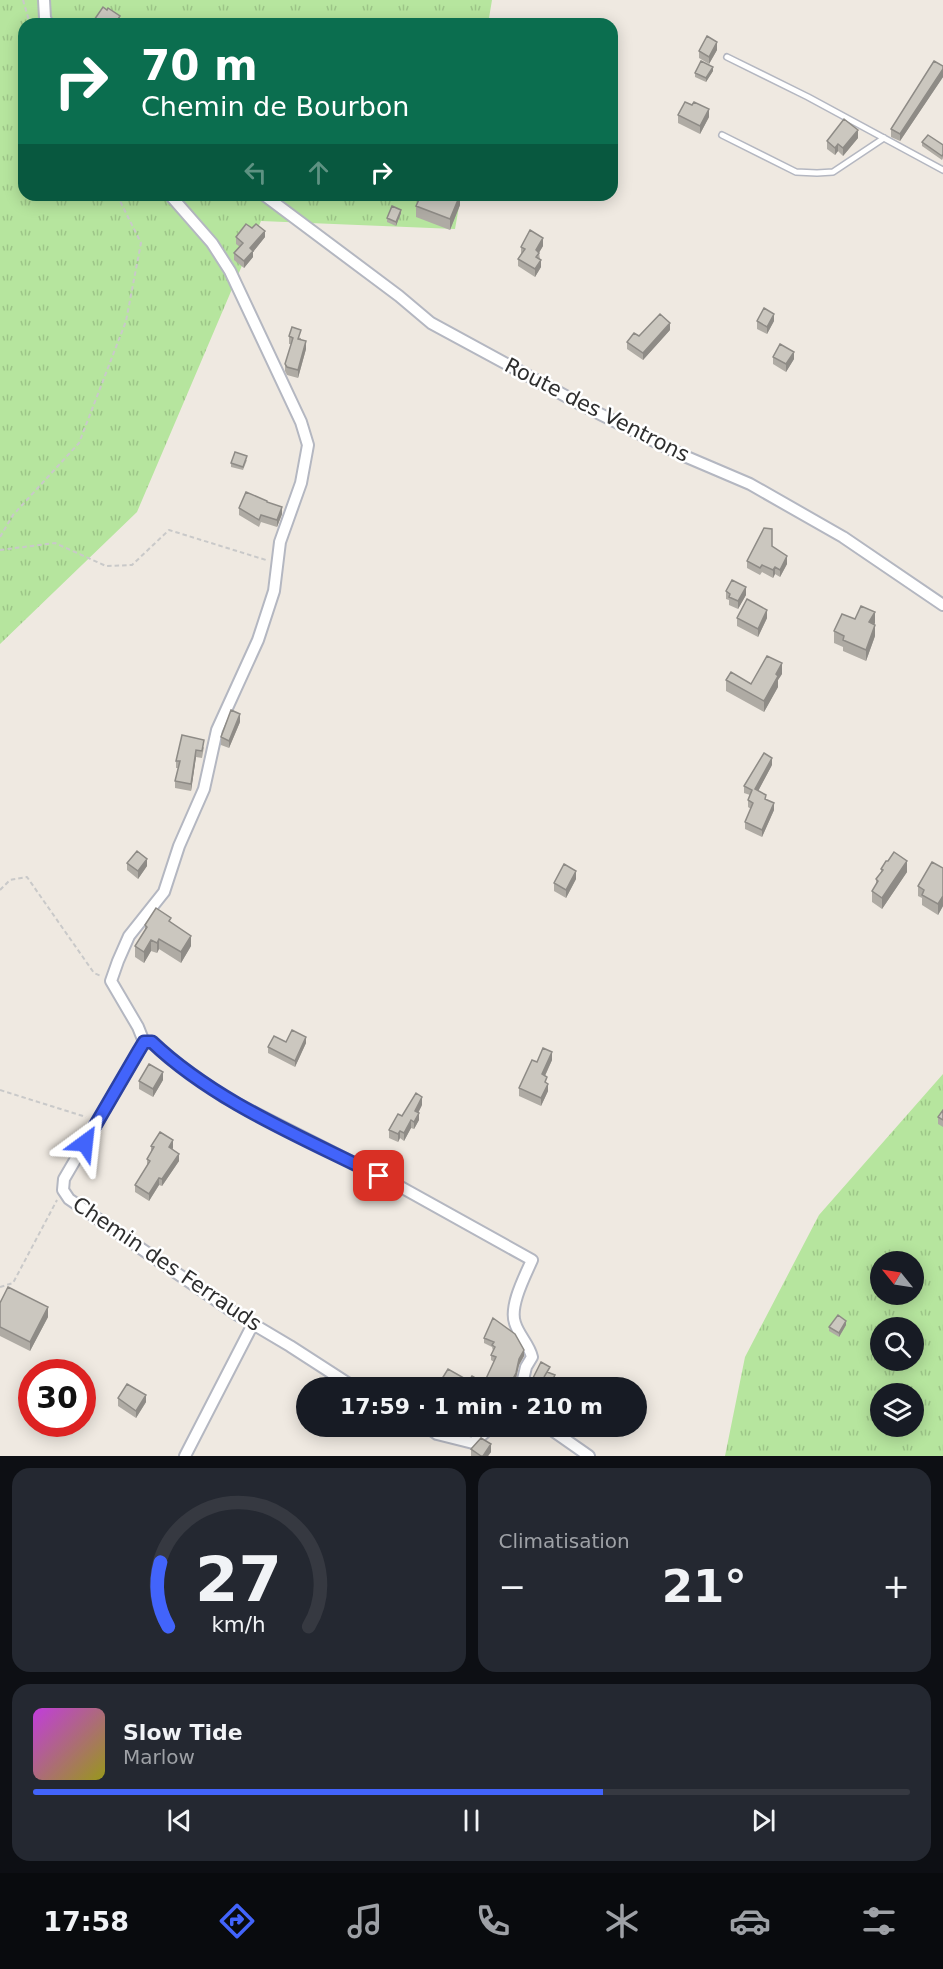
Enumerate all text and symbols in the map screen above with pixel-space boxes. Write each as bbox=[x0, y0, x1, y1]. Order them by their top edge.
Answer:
text: 70 m bbox=[141, 41, 258, 90]
icon: right bbox=[42, 42, 120, 120]
text: Chemin de Bourbon bbox=[141, 91, 409, 122]
icon: left bbox=[239, 156, 272, 189]
icon: ahead bbox=[302, 156, 335, 189]
icon: right bbox=[365, 156, 398, 189]
street label: Route des Ventrons bbox=[501, 353, 693, 467]
position arrow bbox=[53, 1111, 117, 1175]
pin bbox=[353, 1150, 404, 1201]
icon: arrive bbox=[362, 1159, 395, 1192]
street label: Chemin des Ferrauds bbox=[68, 1192, 266, 1336]
north arrow bbox=[870, 1251, 924, 1305]
map controls bbox=[870, 1251, 924, 1437]
button: search bbox=[870, 1317, 924, 1371]
speed limit sign: 30 bbox=[18, 1359, 96, 1437]
button: layers bbox=[870, 1383, 924, 1437]
text: 17:59 · 1 min · 210 m bbox=[340, 1394, 603, 1419]
text: Climatisation bbox=[499, 1529, 630, 1553]
text: 27 bbox=[195, 1543, 282, 1616]
text: 21° bbox=[662, 1560, 747, 1613]
text: − bbox=[499, 1567, 526, 1606]
text: + bbox=[882, 1567, 910, 1606]
text: km/h bbox=[212, 1612, 266, 1637]
text: Slow Tide bbox=[123, 1720, 243, 1745]
text: Marlow bbox=[123, 1745, 195, 1769]
icon: previous bbox=[163, 1804, 196, 1837]
icon: pause bbox=[455, 1804, 488, 1837]
icon: next bbox=[747, 1804, 780, 1837]
icon: directions bbox=[216, 1900, 258, 1942]
icon: music bbox=[344, 1900, 386, 1942]
icon: phone bbox=[472, 1900, 514, 1942]
icon: climate bbox=[601, 1900, 643, 1942]
icon: car bbox=[729, 1900, 771, 1942]
icon: filters bbox=[858, 1900, 900, 1942]
text: 17:58 bbox=[43, 1906, 129, 1937]

